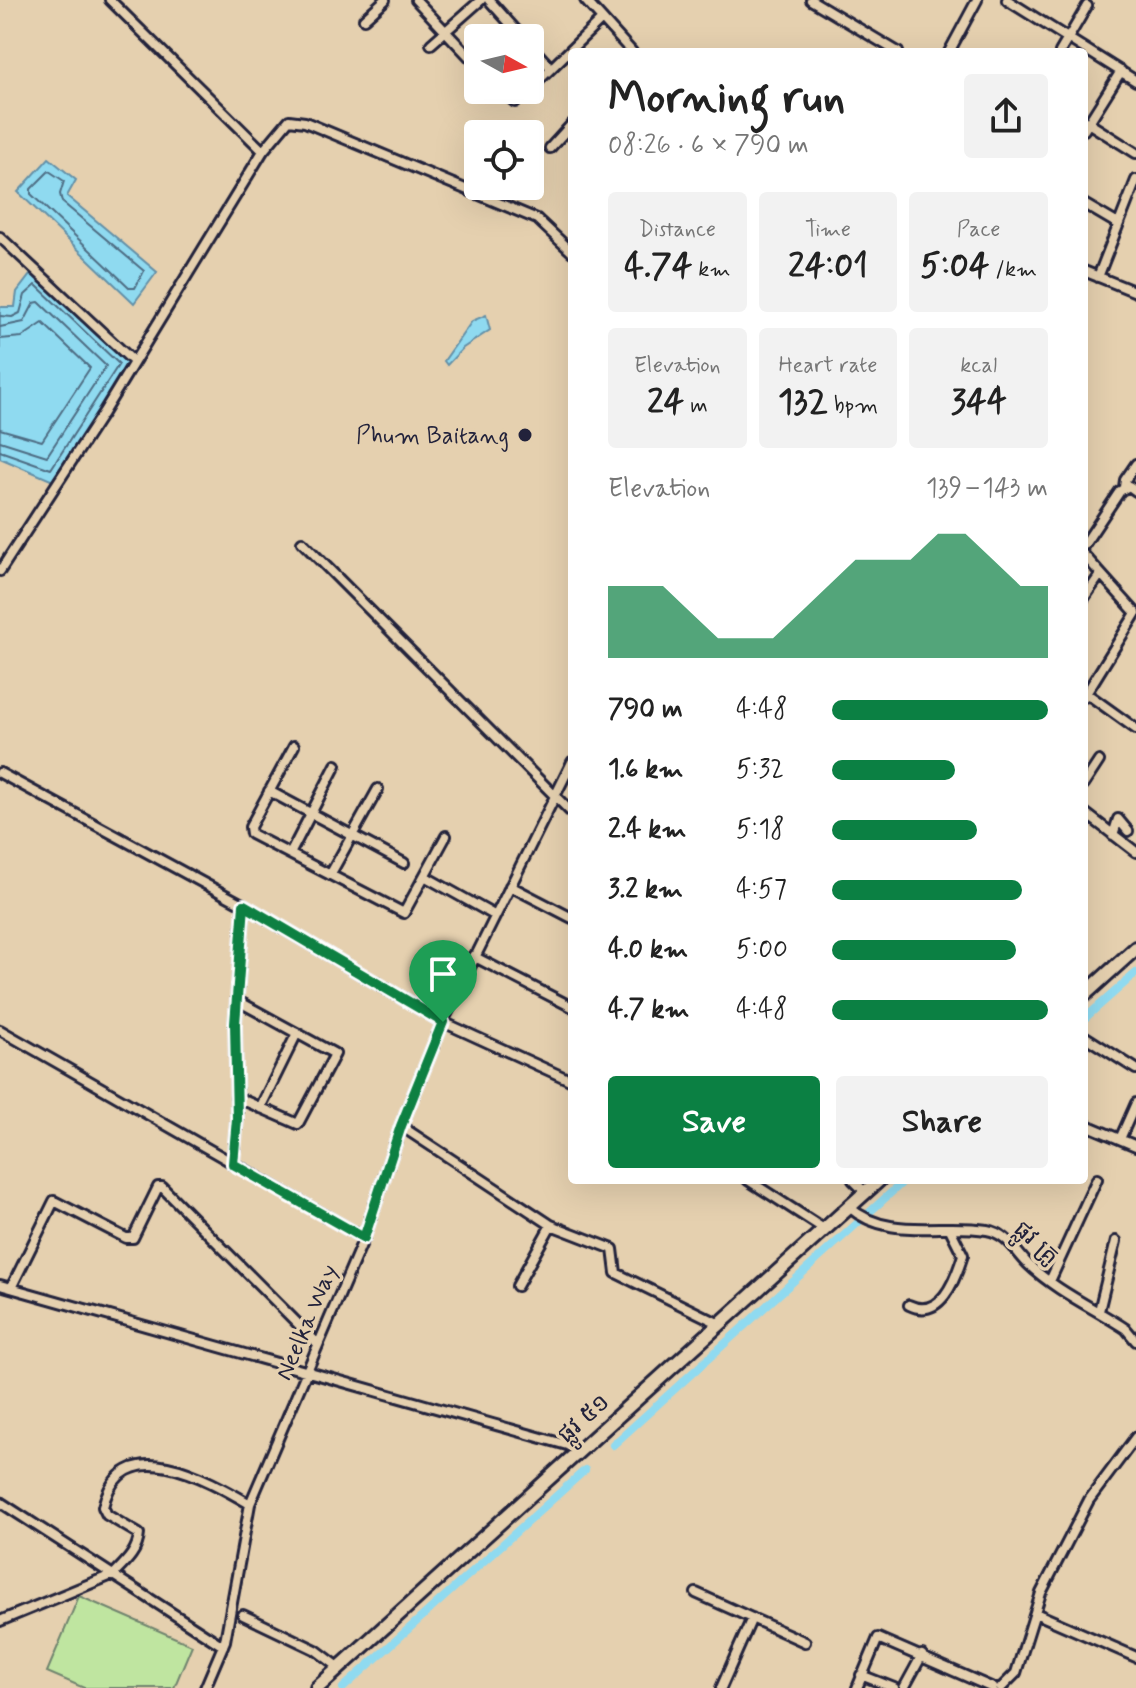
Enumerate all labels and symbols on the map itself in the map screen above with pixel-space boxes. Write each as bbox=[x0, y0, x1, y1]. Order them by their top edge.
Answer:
north arrow bbox=[464, 24, 544, 104]
place label: Phum Baitang bbox=[356, 421, 509, 452]
marker: Phum Baitang bbox=[516, 426, 534, 444]
pin bbox=[409, 940, 477, 1022]
street label: ផ្លូវ គ្រូ bbox=[1003, 1214, 1066, 1276]
street label: Neelka Way bbox=[269, 1260, 346, 1385]
street label: ផ្លូវ ៥១ bbox=[551, 1388, 620, 1455]

